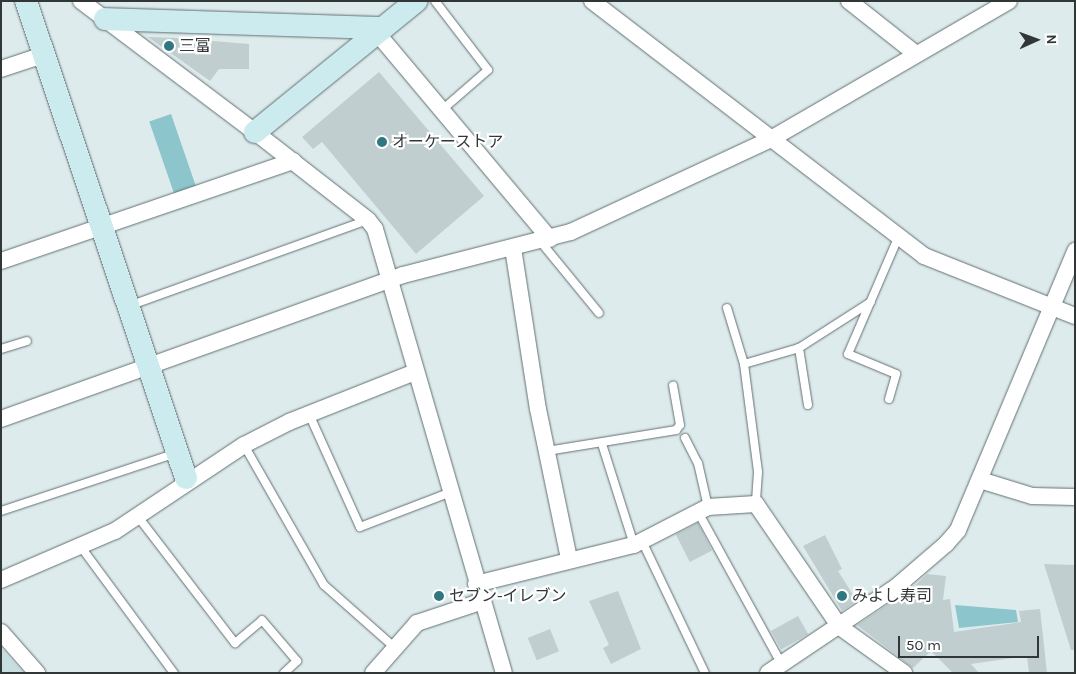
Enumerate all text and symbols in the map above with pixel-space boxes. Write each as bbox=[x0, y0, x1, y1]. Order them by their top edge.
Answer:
north arrow bbox=[1011, 15, 1061, 65]
text: N bbox=[1043, 34, 1060, 45]
place label: 三富 bbox=[179, 36, 211, 56]
marker: 三富 bbox=[163, 40, 175, 52]
place label: オーケーストア bbox=[392, 132, 504, 152]
marker: オーケーストア bbox=[376, 136, 388, 148]
place label: セブン-イレブン bbox=[449, 586, 567, 606]
place label: みよし寿司 bbox=[852, 586, 932, 606]
marker: セブン-イレブン bbox=[433, 590, 445, 602]
marker: みよし寿司 bbox=[836, 590, 848, 602]
scale bar bbox=[901, 626, 1042, 658]
text: 50 m bbox=[906, 636, 941, 654]

